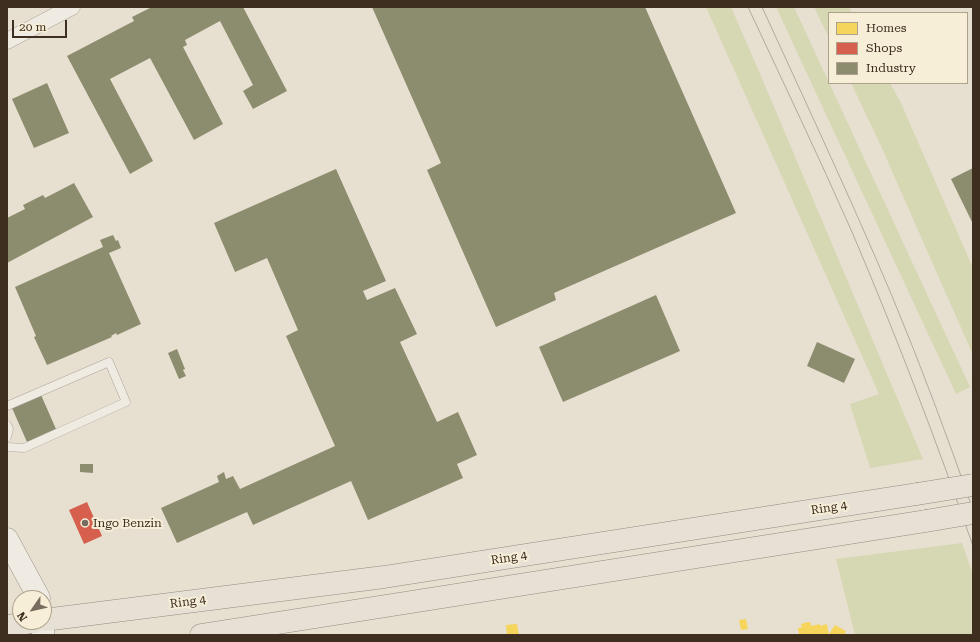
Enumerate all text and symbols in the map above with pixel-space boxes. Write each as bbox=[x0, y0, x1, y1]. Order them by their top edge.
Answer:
scale bar bbox=[14, 12, 69, 38]
legend bbox=[828, 12, 968, 84]
text: 20 m bbox=[19, 20, 46, 34]
text: Homes bbox=[866, 21, 906, 35]
text: Shops bbox=[866, 41, 902, 55]
text: Industry bbox=[866, 61, 916, 75]
street label: Ring 4 bbox=[810, 498, 848, 518]
place label: Ingo Benzin bbox=[93, 516, 162, 530]
marker: Ingo Benzin bbox=[80, 518, 90, 528]
street label: Ring 4 bbox=[490, 548, 528, 568]
north arrow bbox=[12, 590, 52, 630]
street label: Ring 4 bbox=[169, 593, 207, 611]
text: N bbox=[15, 609, 30, 624]

